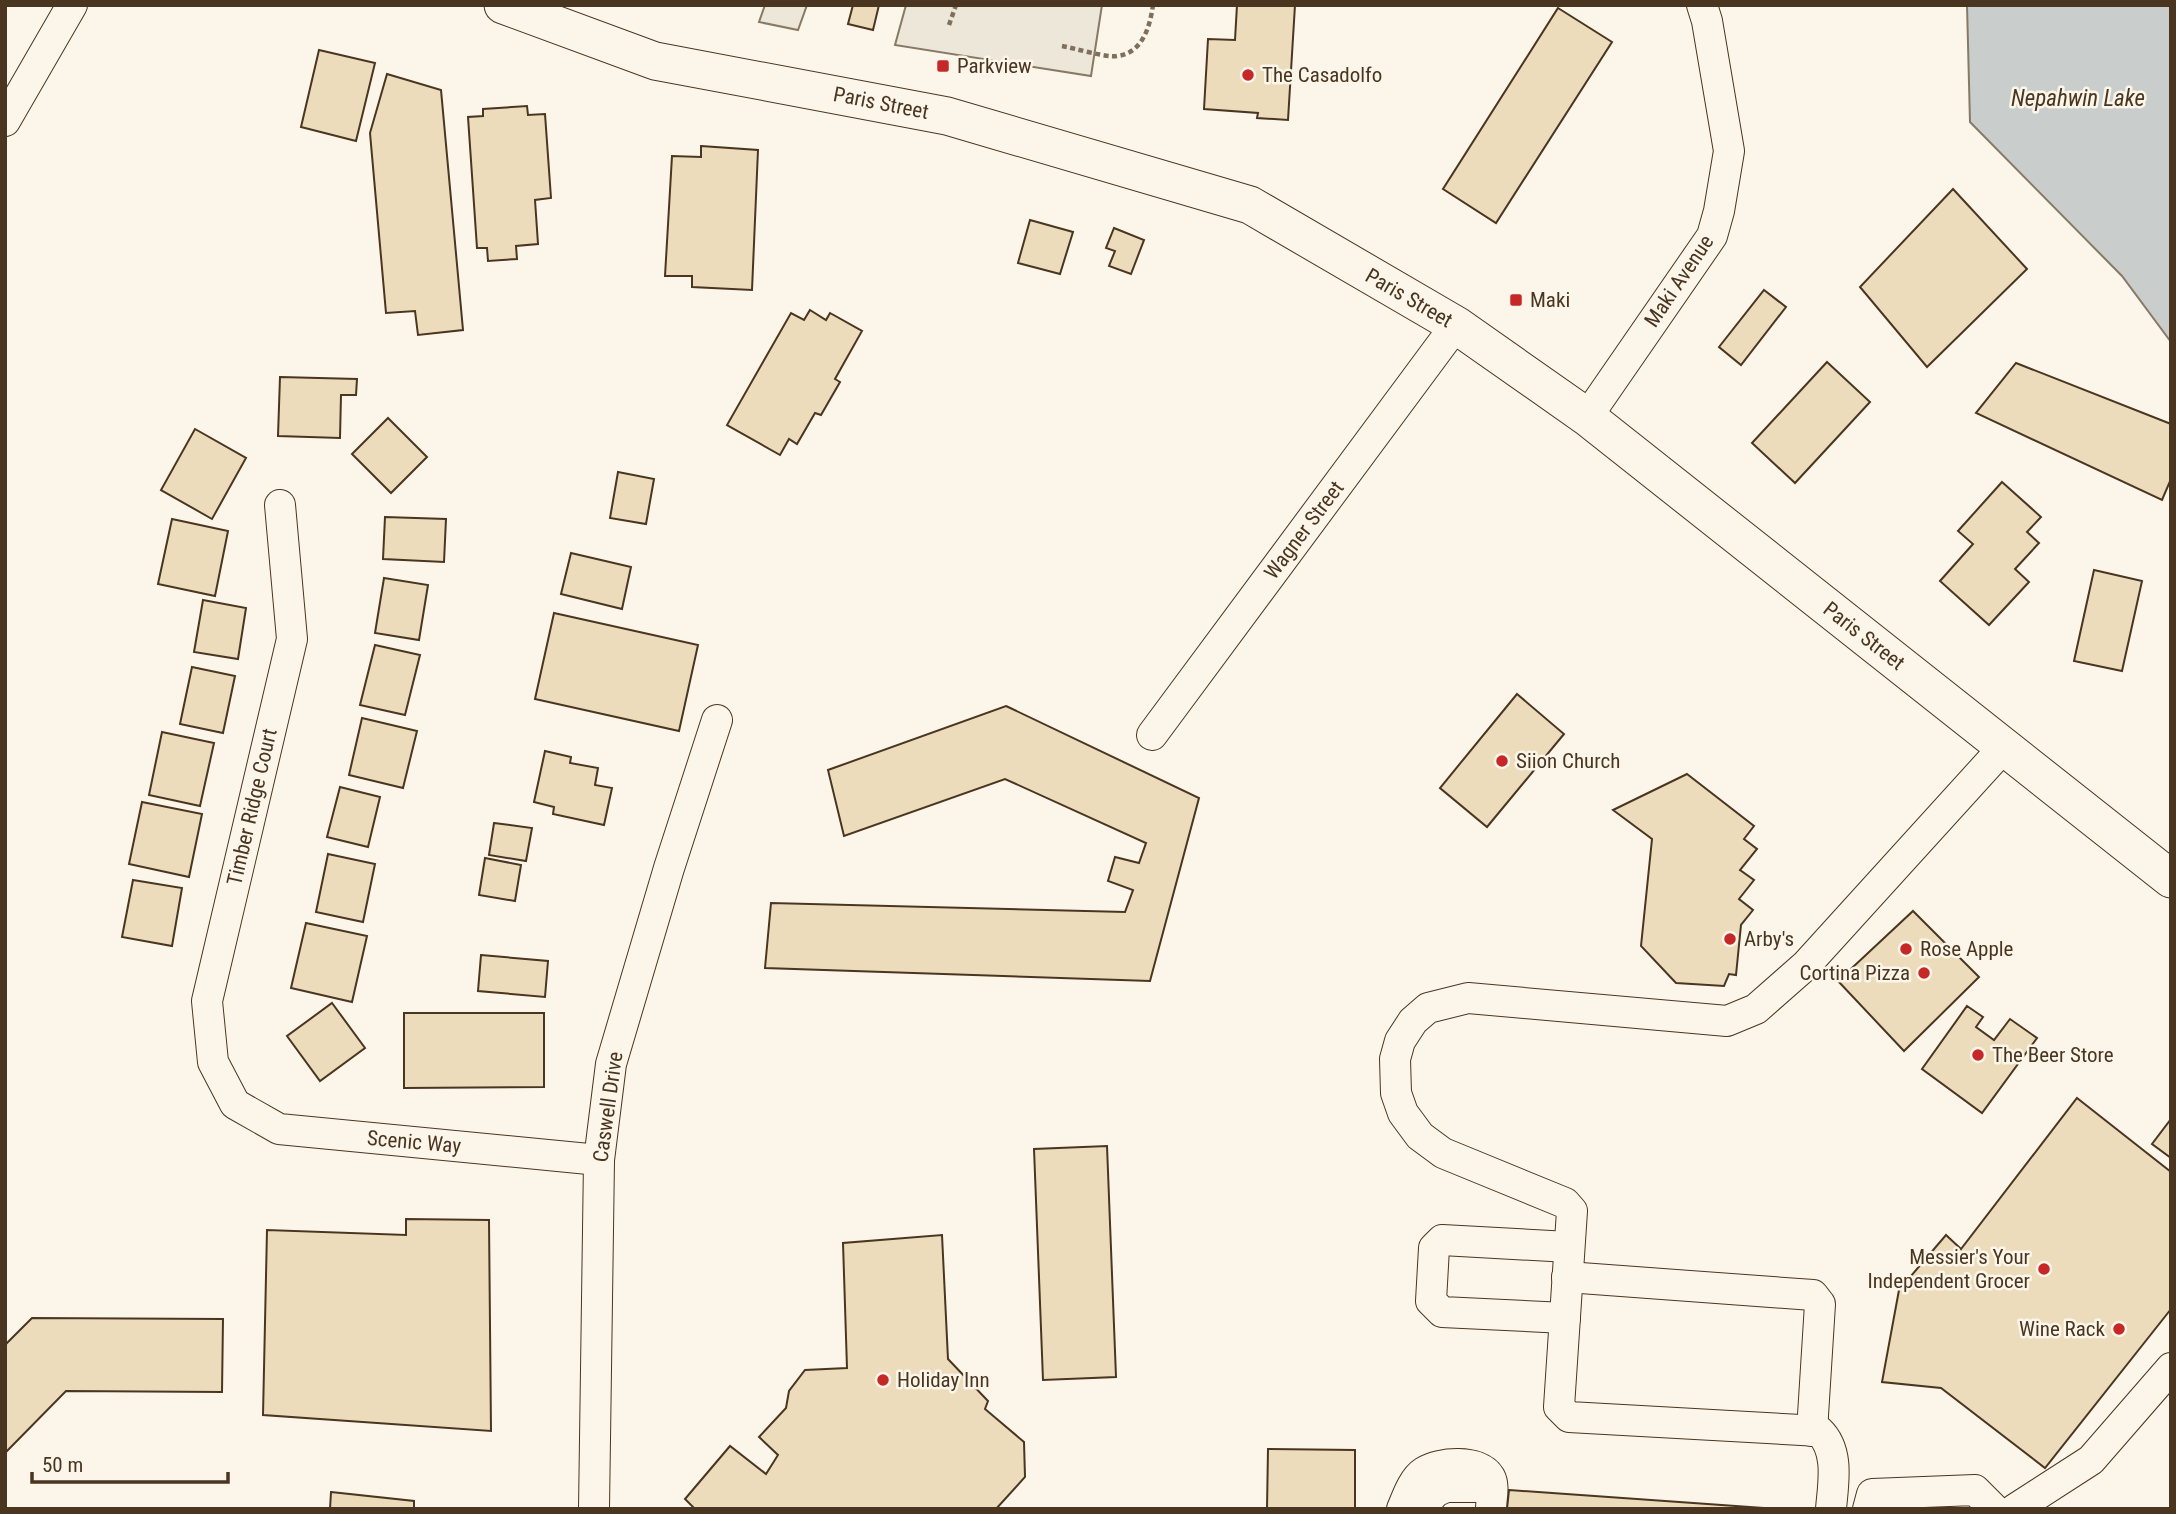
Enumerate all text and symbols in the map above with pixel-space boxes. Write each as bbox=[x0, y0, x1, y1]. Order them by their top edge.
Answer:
place label: Parkview bbox=[957, 54, 1032, 78]
marker: Parkview bbox=[935, 58, 951, 74]
place label: The Casadolfo bbox=[1262, 63, 1382, 87]
marker: The Casadolfo bbox=[1240, 67, 1256, 83]
street label: Paris Street bbox=[831, 82, 931, 124]
water label: Nepahwin Lake bbox=[2011, 85, 2145, 112]
street label: Maki Avenue bbox=[1640, 230, 1719, 331]
street label: Paris Street bbox=[1361, 264, 1457, 332]
place label: Maki bbox=[1530, 288, 1570, 312]
marker: Maki bbox=[1508, 292, 1524, 308]
street label: Wagner Street bbox=[1259, 476, 1349, 584]
street label: Paris Street bbox=[1819, 597, 1909, 675]
street label: Timber Ridge Court bbox=[222, 726, 282, 888]
place label: Siion Church bbox=[1516, 749, 1620, 773]
marker: Siion Church bbox=[1494, 753, 1510, 769]
place label: Arby's bbox=[1744, 927, 1794, 951]
marker: Arby's bbox=[1722, 931, 1738, 947]
place label: Rose Apple bbox=[1920, 937, 2014, 961]
marker: Rose Apple bbox=[1898, 941, 1914, 957]
place label: Cortina Pizza bbox=[1800, 961, 1910, 985]
marker: Cortina Pizza bbox=[1916, 965, 1932, 981]
place label: The Beer Store bbox=[1992, 1043, 2114, 1067]
marker: The Beer Store bbox=[1970, 1047, 1986, 1063]
street label: Caswell Drive bbox=[588, 1050, 628, 1164]
street label: Scenic Way bbox=[366, 1126, 462, 1158]
place label: Messier's Your Independent Grocer bbox=[1867, 1245, 2030, 1293]
marker: Messier's Your Independent Grocer bbox=[2036, 1261, 2052, 1277]
place label: Wine Rack bbox=[2019, 1317, 2106, 1341]
marker: Wine Rack bbox=[2111, 1321, 2127, 1337]
place label: Holiday Inn bbox=[897, 1368, 990, 1392]
marker: Holiday Inn bbox=[875, 1372, 891, 1388]
scale bar bbox=[32, 1440, 228, 1484]
text: 50 m bbox=[42, 1453, 83, 1477]

